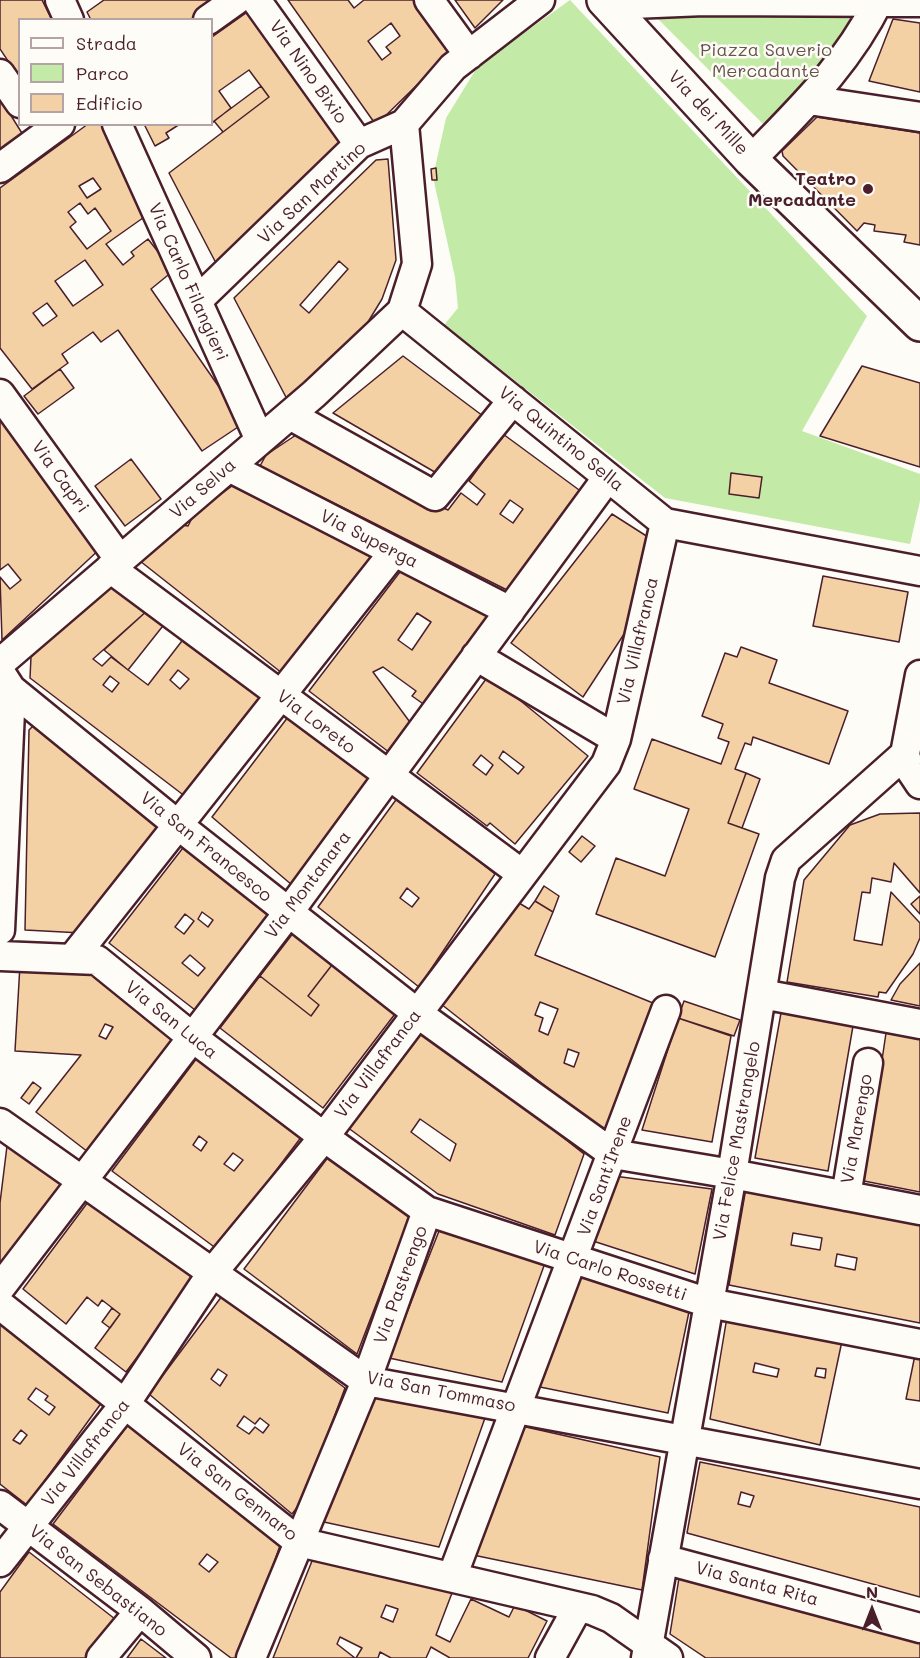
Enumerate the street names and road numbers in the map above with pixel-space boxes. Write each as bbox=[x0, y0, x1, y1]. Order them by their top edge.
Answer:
street label: Via Nino Bixio bbox=[264, 16, 352, 128]
street label: Via dei Mille bbox=[663, 66, 753, 160]
street label: Via San Martino bbox=[254, 137, 370, 249]
street label: Via Carlo Filangieri bbox=[143, 199, 233, 365]
street label: Via Quintino Sella bbox=[494, 382, 628, 496]
street label: Via Capri bbox=[27, 437, 93, 517]
street label: Via Selva bbox=[166, 454, 240, 524]
street label: Via Superga bbox=[316, 505, 422, 573]
street label: Via Villafranca bbox=[613, 575, 663, 707]
street label: Via Loreto bbox=[272, 685, 360, 759]
street label: Via San Francesco bbox=[136, 787, 276, 907]
street label: Via Montanara bbox=[260, 827, 356, 943]
street label: Via San Luca bbox=[121, 976, 221, 1064]
street label: Via Villafranca bbox=[330, 1005, 426, 1123]
street label: Via Felice Mastrangelo bbox=[709, 1040, 765, 1242]
street label: Via Marengo bbox=[837, 1073, 877, 1185]
street label: Via Sant'Irene bbox=[573, 1113, 637, 1239]
street label: Via Pastrengo bbox=[370, 1223, 432, 1347]
street label: Via Carlo Rossetti bbox=[530, 1236, 690, 1306]
street label: Via San Tommaso bbox=[365, 1367, 517, 1417]
street label: Via Villafranca bbox=[37, 1395, 135, 1511]
street label: Via San Gennaro bbox=[173, 1438, 301, 1546]
street label: Via San Sebastiano bbox=[25, 1520, 171, 1642]
street label: Via Santa Rita bbox=[693, 1557, 821, 1611]

